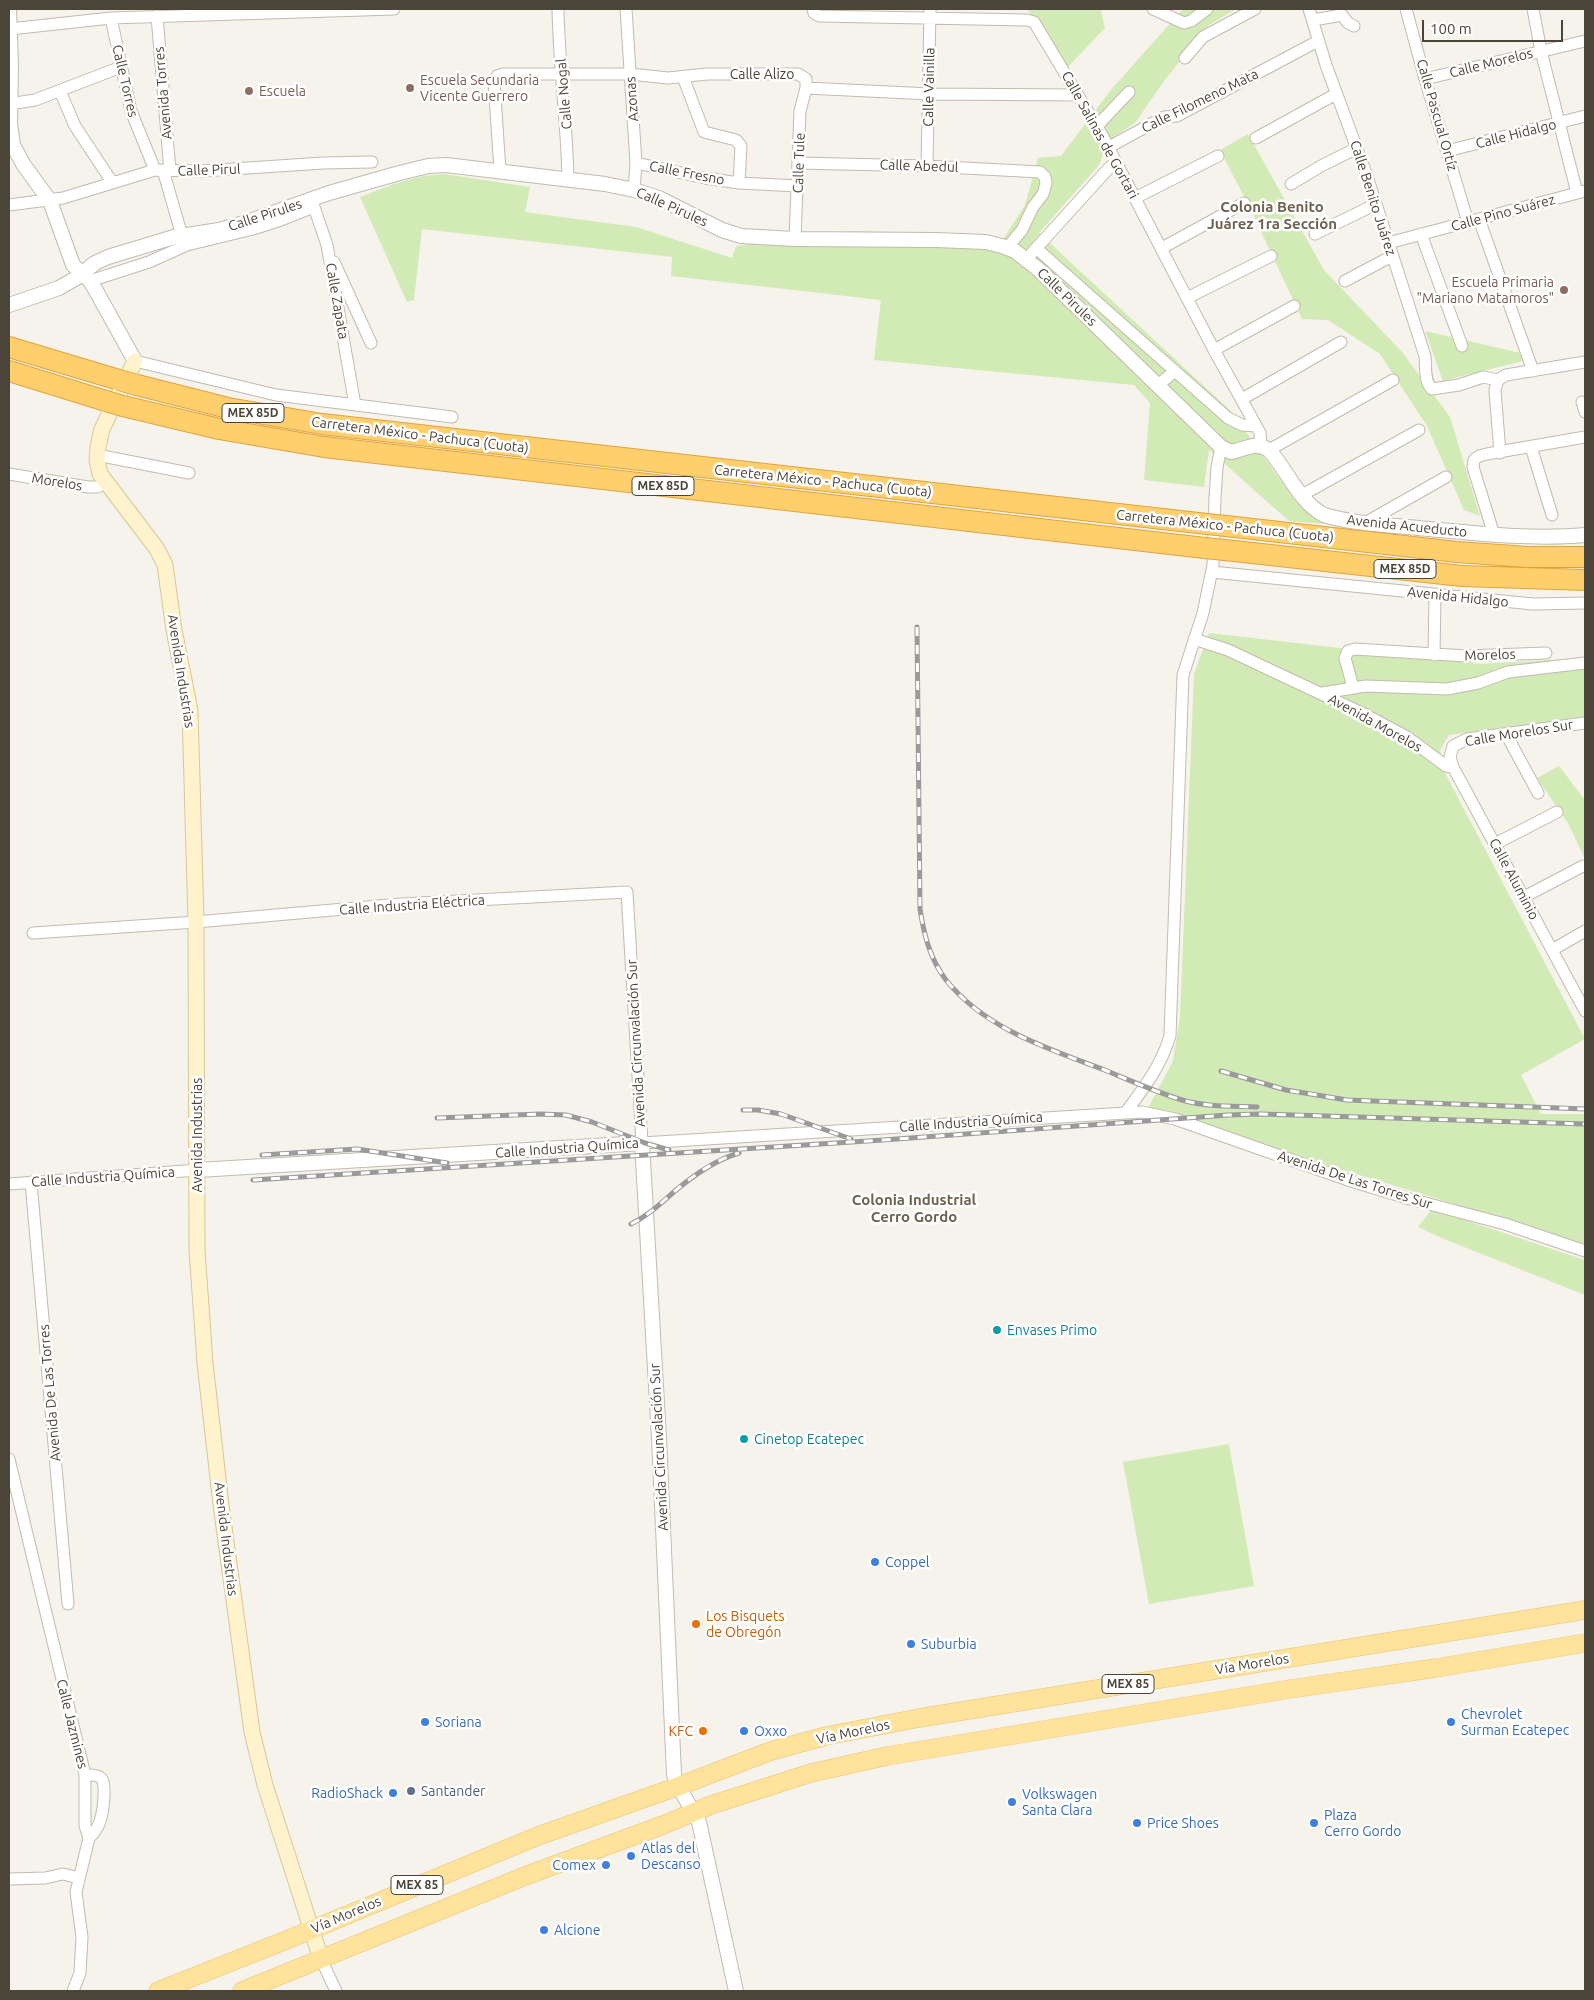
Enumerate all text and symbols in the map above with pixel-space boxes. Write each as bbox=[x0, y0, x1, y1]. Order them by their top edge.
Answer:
scale bar bbox=[1424, 10, 1565, 42]
text: 100 m bbox=[1430, 20, 1472, 37]
street label: Calle Torres bbox=[109, 43, 141, 119]
street label: Calle Morelos bbox=[1448, 45, 1534, 81]
street label: Avenida Torres bbox=[151, 46, 175, 140]
street label: Calle Vainilla bbox=[920, 47, 938, 127]
street label: Calle Pascual Ortíz bbox=[1413, 57, 1461, 173]
street label: Calle Nogal bbox=[553, 58, 575, 130]
street label: Calle Filomeno Mata bbox=[1139, 65, 1261, 137]
street label: Calle Alizo bbox=[730, 66, 794, 82]
street label: Calle Salinas de Gortari bbox=[1058, 68, 1142, 202]
place label: Escuela Secundaria Vicente Guerrero bbox=[420, 72, 539, 104]
street label: Azonas bbox=[622, 76, 642, 122]
marker: Escuela Secundaria Vicente Guerrero bbox=[404, 82, 416, 94]
place label: Escuela bbox=[259, 83, 306, 99]
marker: Escuela bbox=[243, 85, 255, 97]
street label: Calle Hidalgo bbox=[1474, 116, 1558, 152]
street label: Calle Tule bbox=[790, 132, 808, 194]
street label: Calle Benito Juárez bbox=[1346, 138, 1400, 258]
street label: Calle Abedul bbox=[879, 156, 959, 176]
street label: Calle Fresno bbox=[648, 157, 726, 189]
street label: Calle Pirul bbox=[177, 161, 241, 179]
street label: Calle Pirules bbox=[634, 184, 710, 230]
street label: Calle Pino Suárez bbox=[1449, 191, 1557, 235]
street label: Calle Pirules bbox=[226, 195, 304, 235]
district label: Colonia Benito Juárez 1ra Sección bbox=[1207, 198, 1337, 233]
street label: Calle Zapata bbox=[322, 262, 352, 340]
street label: Calle Pirules bbox=[1034, 264, 1100, 330]
place label: Escuela Primaria "Mariano Matamoros" bbox=[1416, 274, 1554, 306]
marker: Escuela Primaria "Mariano Matamoros" bbox=[1558, 284, 1570, 296]
road number: MEX 85D bbox=[222, 403, 284, 422]
street label: Carretera México - Pachuca (Cuota) bbox=[310, 413, 530, 457]
street label: Carretera México - Pachuca (Cuota) bbox=[713, 461, 933, 501]
street label: Morelos bbox=[30, 470, 84, 494]
road number: MEX 85D bbox=[632, 476, 694, 496]
street label: Carretera México - Pachuca (Cuota) bbox=[1115, 506, 1335, 546]
street label: Avenida Acueducto bbox=[1346, 511, 1468, 541]
road number: MEX 85D bbox=[1374, 560, 1436, 578]
street label: Avenida Hidalgo bbox=[1406, 583, 1510, 611]
street label: Avenida Industrias bbox=[164, 613, 198, 729]
street label: Morelos bbox=[1464, 646, 1516, 664]
street label: Avenida Morelos bbox=[1325, 690, 1425, 756]
street label: Calle Morelos Sur bbox=[1464, 716, 1574, 750]
street label: Calle Aluminio bbox=[1485, 835, 1543, 923]
street label: Calle Industria Eléctrica bbox=[339, 892, 485, 918]
street label: Avenida Circunvalación Sur bbox=[623, 959, 649, 1127]
street label: Avenida Industrias bbox=[189, 1078, 205, 1192]
street label: Calle Industria Química bbox=[899, 1109, 1043, 1135]
street label: Calle Industria Química bbox=[495, 1135, 639, 1161]
street label: Avenida De Las Torres Sur bbox=[1276, 1147, 1434, 1213]
street label: Calle Industria Química bbox=[31, 1164, 175, 1190]
district label: Colonia Industrial Cerro Gordo bbox=[852, 1191, 976, 1226]
place label: Envases Primo bbox=[1007, 1322, 1097, 1338]
street label: Avenida De Las Torres bbox=[36, 1324, 64, 1462]
marker: Envases Primo bbox=[991, 1324, 1003, 1336]
street label: Avenida Circunvalación Sur bbox=[646, 1363, 672, 1531]
place label: Cinetop Ecatepec bbox=[754, 1431, 864, 1447]
marker: Cinetop Ecatepec bbox=[738, 1433, 750, 1445]
street label: Avenida Industrias bbox=[211, 1481, 241, 1597]
place label: Coppel bbox=[885, 1554, 930, 1570]
marker: Coppel bbox=[869, 1556, 881, 1568]
place label: Los Bisquets de Obregón bbox=[706, 1608, 784, 1640]
marker: Los Bisquets de Obregón bbox=[690, 1618, 702, 1630]
place label: Suburbia bbox=[921, 1636, 977, 1652]
marker: Suburbia bbox=[905, 1638, 917, 1650]
street label: Vía Morelos bbox=[1214, 1650, 1290, 1678]
road number: MEX 85 bbox=[1102, 1675, 1154, 1694]
street label: Calle Jazmines bbox=[53, 1677, 91, 1771]
place label: Chevrolet Surman Ecatepec bbox=[1461, 1706, 1569, 1738]
place label: Soriana bbox=[435, 1714, 482, 1730]
marker: Soriana bbox=[419, 1716, 431, 1728]
street label: Vía Morelos bbox=[815, 1716, 891, 1748]
marker: Chevrolet Surman Ecatepec bbox=[1445, 1716, 1457, 1728]
place label: KFC bbox=[669, 1723, 693, 1739]
place label: Oxxo bbox=[754, 1723, 787, 1739]
marker: KFC bbox=[697, 1725, 709, 1737]
marker: Oxxo bbox=[738, 1725, 750, 1737]
place label: Santander bbox=[421, 1783, 485, 1799]
place label: RadioShack bbox=[311, 1785, 383, 1801]
marker: Santander bbox=[405, 1785, 417, 1797]
place label: Volkswagen Santa Clara bbox=[1022, 1786, 1097, 1818]
marker: RadioShack bbox=[387, 1787, 399, 1799]
marker: Volkswagen Santa Clara bbox=[1006, 1796, 1018, 1808]
place label: Plaza Cerro Gordo bbox=[1324, 1807, 1401, 1840]
place label: Price Shoes bbox=[1147, 1815, 1219, 1831]
marker: Price Shoes bbox=[1131, 1817, 1143, 1829]
marker: Plaza Cerro Gordo bbox=[1308, 1817, 1320, 1829]
place label: Atlas del Descanso bbox=[641, 1840, 701, 1872]
marker: Atlas del Descanso bbox=[625, 1850, 637, 1862]
place label: Comex bbox=[552, 1857, 596, 1873]
marker: Comex bbox=[600, 1859, 612, 1871]
road number: MEX 85 bbox=[391, 1876, 443, 1894]
street label: Vía Morelos bbox=[308, 1893, 384, 1937]
place label: Alcione bbox=[554, 1922, 601, 1938]
marker: Alcione bbox=[538, 1924, 550, 1936]

